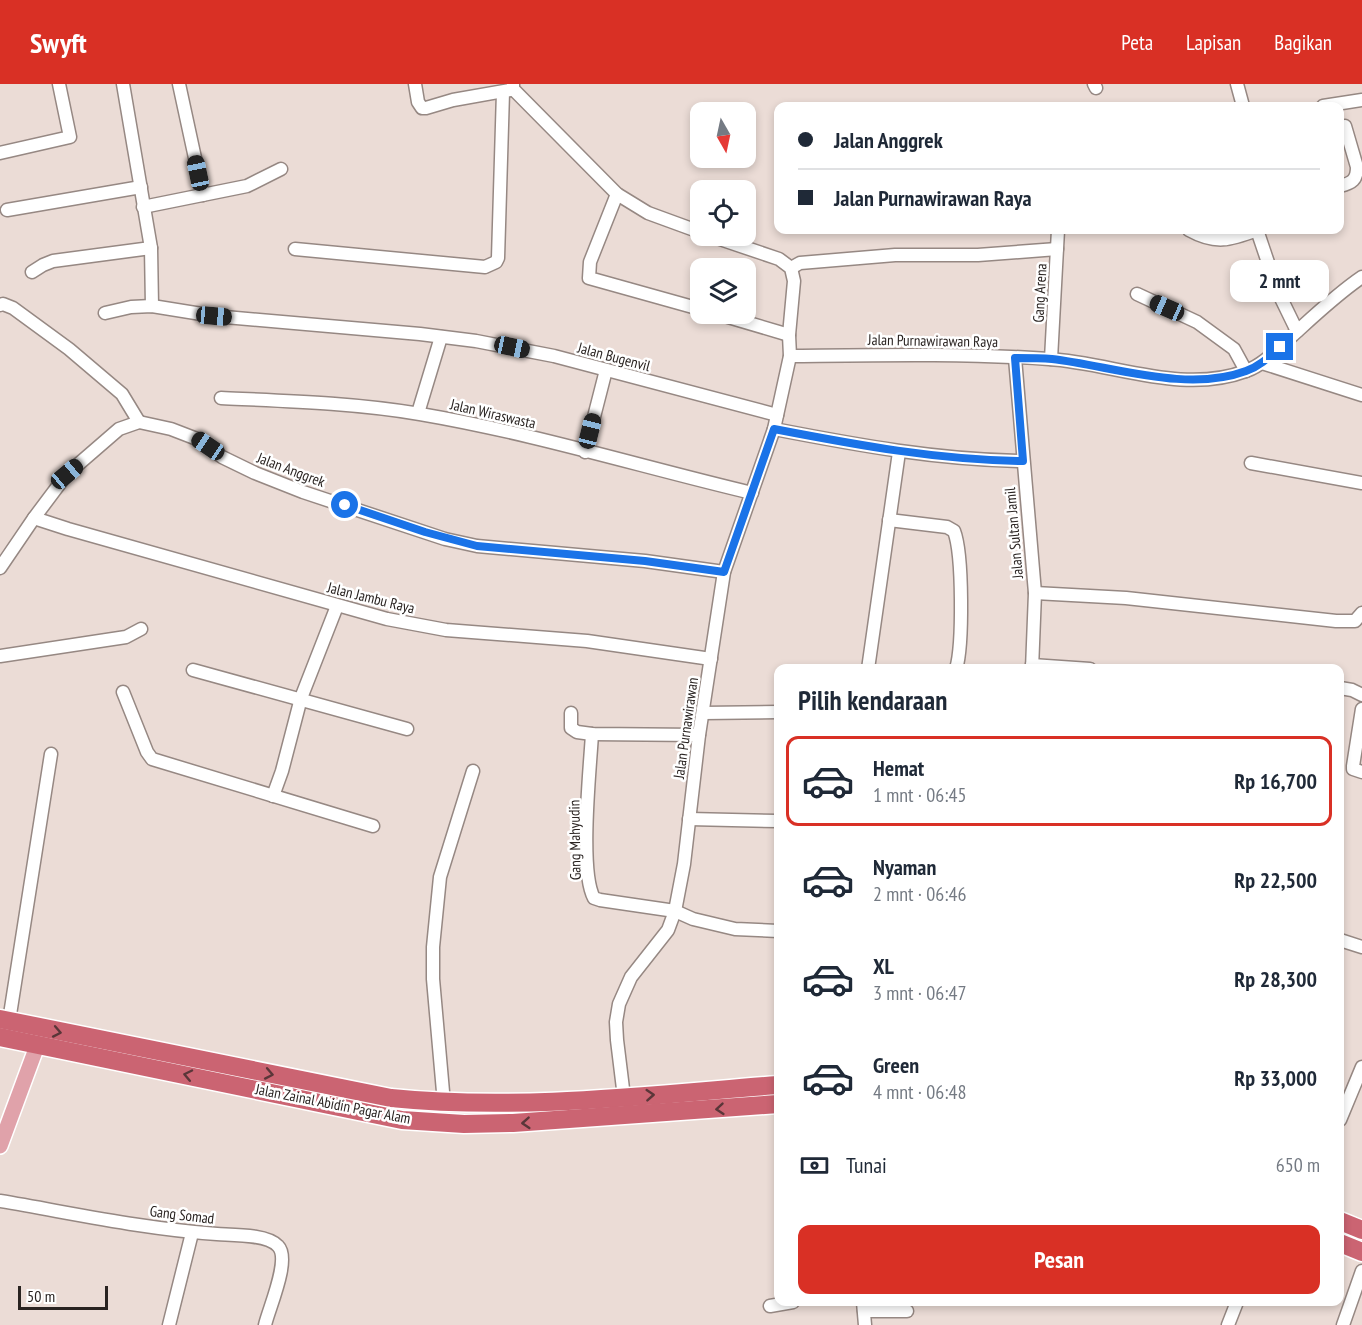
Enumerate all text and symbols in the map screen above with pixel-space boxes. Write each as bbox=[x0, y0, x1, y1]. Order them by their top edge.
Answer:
text: Swyft bbox=[30, 24, 87, 61]
text: Peta bbox=[1121, 29, 1153, 56]
text: Lapisan bbox=[1186, 29, 1241, 56]
text: Bagikan bbox=[1274, 29, 1332, 56]
north arrow bbox=[690, 102, 756, 168]
map controls bbox=[690, 102, 756, 324]
text: Jalan Anggrek bbox=[834, 126, 943, 154]
car bbox=[185, 154, 211, 192]
button: locate bbox=[690, 180, 756, 246]
text: Jalan Purnawirawan Raya bbox=[834, 184, 1032, 212]
button: layers bbox=[690, 258, 756, 324]
callout: 2 mnt bbox=[1230, 260, 1330, 302]
street label: Gang Arena bbox=[1028, 263, 1051, 323]
text: 2 mnt bbox=[1259, 268, 1300, 294]
car bbox=[1147, 292, 1187, 324]
car bbox=[195, 305, 233, 327]
street label: Jalan Purnawirawan Raya bbox=[867, 330, 998, 351]
route end bbox=[1266, 333, 1293, 360]
car bbox=[493, 334, 531, 360]
street label: Jalan Bugenvil bbox=[575, 337, 653, 375]
street label: Jalan Wiraswasta bbox=[448, 394, 538, 433]
car bbox=[577, 411, 603, 451]
car bbox=[188, 428, 228, 464]
street label: Jalan Anggrek bbox=[254, 448, 328, 491]
car bbox=[47, 456, 87, 492]
street label: Jalan Sultan Jamil bbox=[1000, 486, 1027, 580]
route start bbox=[331, 491, 358, 518]
street label: Jalan Jambu Raya bbox=[325, 577, 417, 618]
street label: Jalan Purnawirawan bbox=[669, 676, 702, 781]
text: Pilih kendaraan bbox=[798, 683, 947, 717]
icon: car bbox=[801, 754, 855, 808]
text: Hemat bbox=[873, 754, 924, 782]
text: Rp 16,700 bbox=[1234, 767, 1317, 795]
text: 1 mnt · 06:45 bbox=[873, 782, 966, 808]
street label: Gang Mahyudin bbox=[564, 800, 585, 880]
icon: car bbox=[801, 853, 855, 907]
text: Nyaman bbox=[873, 853, 936, 881]
text: Rp 22,500 bbox=[1234, 866, 1317, 894]
text: 2 mnt · 06:46 bbox=[873, 881, 966, 907]
icon: car bbox=[801, 952, 855, 1006]
text: XL bbox=[873, 952, 894, 980]
text: Rp 28,300 bbox=[1234, 965, 1317, 993]
text: 3 mnt · 06:47 bbox=[873, 980, 966, 1006]
one-way arrow bbox=[52, 1024, 62, 1037]
icon: car bbox=[801, 1051, 855, 1105]
text: Green bbox=[873, 1051, 919, 1079]
text: Rp 33,000 bbox=[1234, 1064, 1317, 1092]
one-way arrow bbox=[264, 1067, 274, 1080]
one-way arrow bbox=[184, 1070, 194, 1083]
street label: Jalan Zainal Abidin Pagar Alam bbox=[253, 1079, 412, 1128]
text: 4 mnt · 06:48 bbox=[873, 1079, 966, 1105]
one-way arrow bbox=[646, 1088, 655, 1101]
one-way arrow bbox=[716, 1102, 725, 1115]
one-way arrow bbox=[521, 1116, 530, 1129]
icon: cash bbox=[798, 1149, 831, 1182]
text: Tunai bbox=[846, 1151, 887, 1179]
text: 650 m bbox=[1276, 1152, 1320, 1178]
street label: Gang Somad bbox=[149, 1201, 215, 1228]
button: Pesan bbox=[798, 1225, 1320, 1294]
scale bar bbox=[18, 1283, 108, 1310]
text: 50 m bbox=[27, 1286, 55, 1306]

